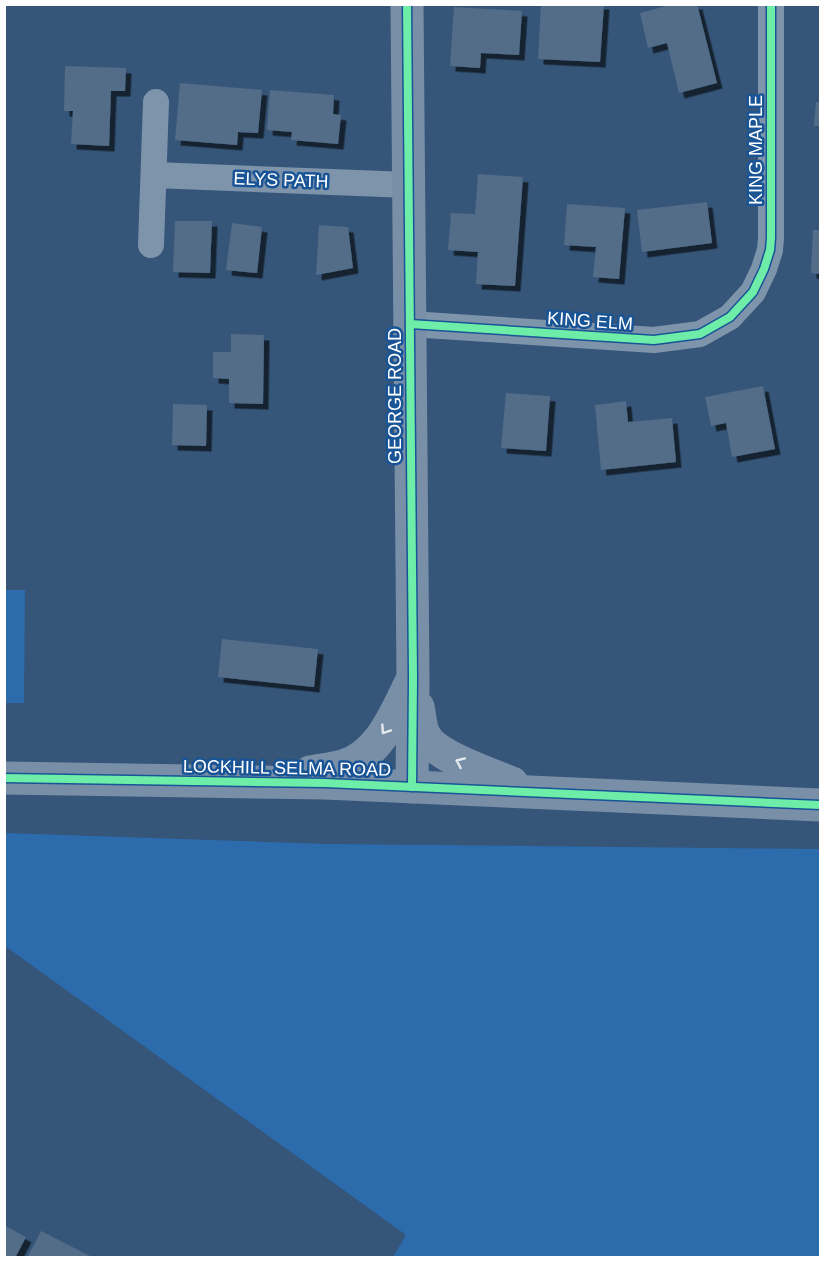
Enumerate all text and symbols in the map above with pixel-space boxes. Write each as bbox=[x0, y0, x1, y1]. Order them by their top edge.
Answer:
street label: KING MAPLE bbox=[746, 95, 766, 205]
street label: ELYS PATH bbox=[233, 168, 329, 192]
street label: KING ELM bbox=[546, 308, 634, 334]
street label: GEORGE ROAD bbox=[385, 328, 405, 464]
one-way arrow bbox=[382, 723, 393, 734]
street label: LOCKHILL SELMA ROAD bbox=[183, 756, 391, 780]
one-way arrow bbox=[456, 757, 467, 769]

